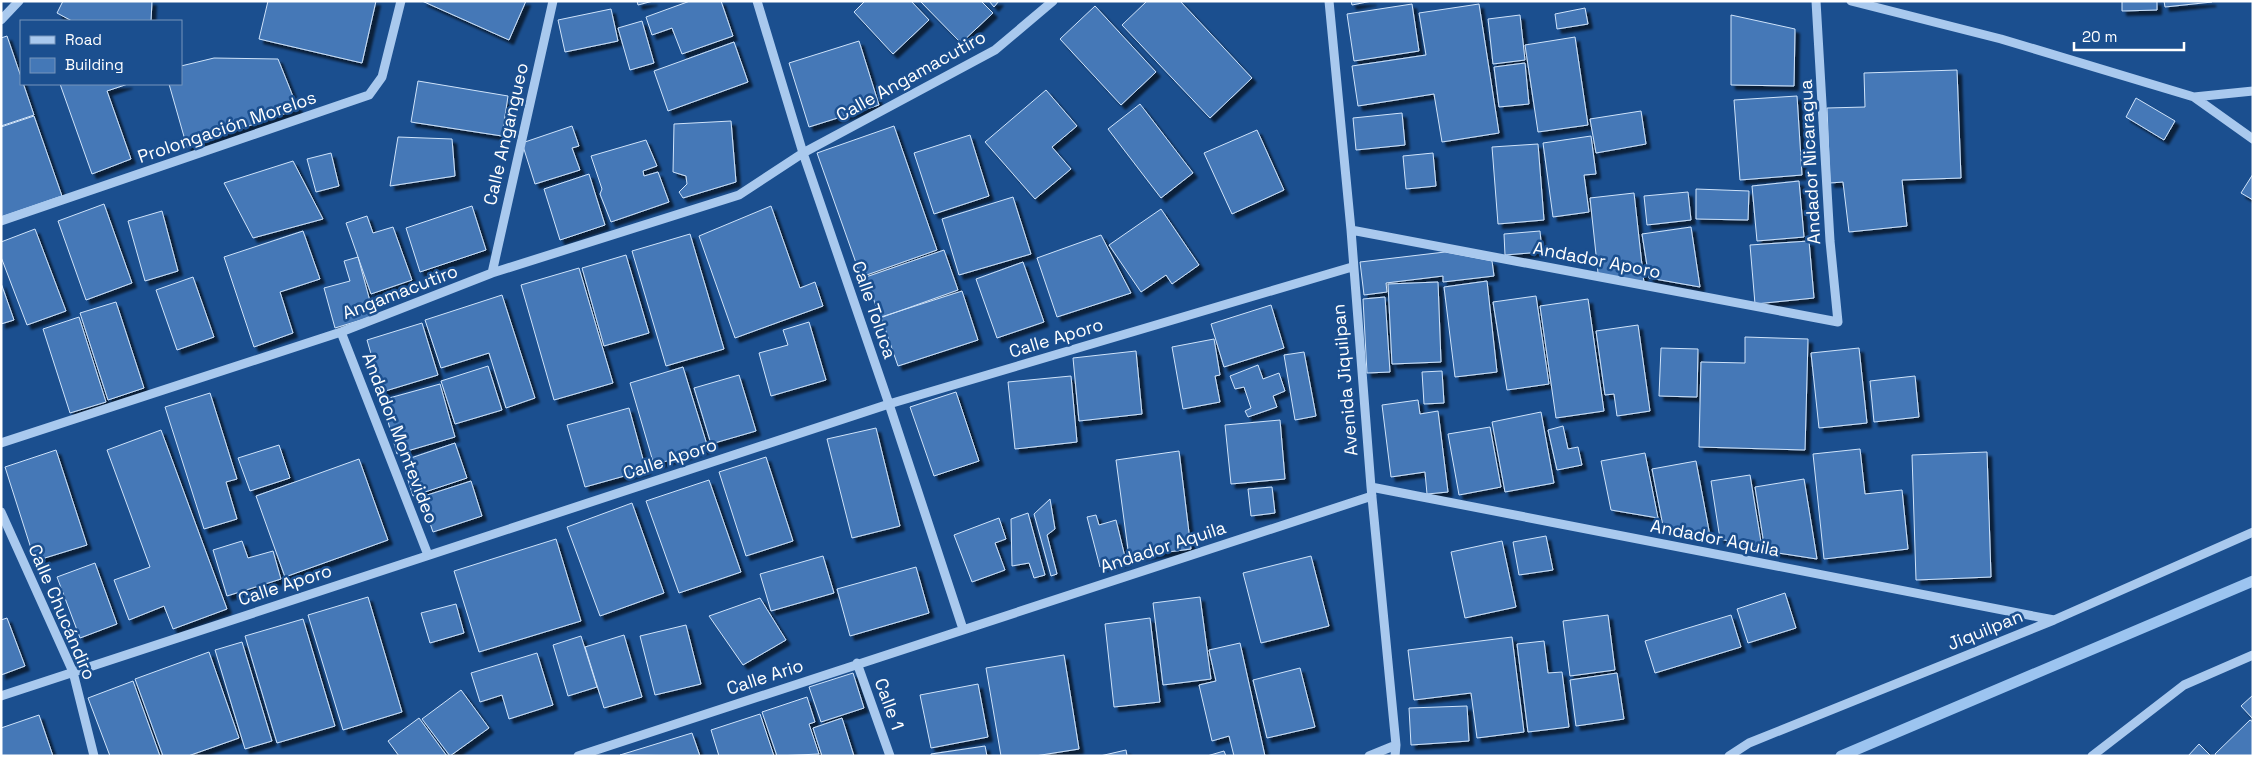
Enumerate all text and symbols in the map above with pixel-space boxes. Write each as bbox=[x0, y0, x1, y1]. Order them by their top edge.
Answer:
legend bbox=[20, 20, 182, 85]
scale bar bbox=[2074, 20, 2184, 52]
street label: Calle Angamacutiro bbox=[832, 25, 990, 126]
text: 20 m bbox=[2082, 27, 2117, 46]
text: Road bbox=[65, 30, 102, 49]
text: Building bbox=[65, 55, 124, 74]
street label: Calle Angangueo bbox=[478, 60, 533, 207]
street label: Andador Nicaragua bbox=[1794, 79, 1825, 245]
street label: Prolongación Morelos bbox=[134, 85, 319, 168]
street label: Andador Aporo bbox=[1531, 236, 1663, 283]
street label: Calle Toluca bbox=[847, 258, 902, 362]
street label: Angamacutiro bbox=[339, 259, 461, 324]
street label: Avenida Jiquilpan bbox=[1326, 303, 1363, 457]
street label: Calle Aporo bbox=[1006, 312, 1106, 363]
street label: Andador Montevideo bbox=[357, 349, 444, 527]
street label: Calle Aporo bbox=[620, 433, 720, 485]
street label: Andador Aquila bbox=[1649, 514, 1782, 561]
street label: Andador Aquila bbox=[1097, 515, 1229, 578]
street label: Calle Chucándiro bbox=[24, 540, 101, 683]
street label: Calle Aporo bbox=[235, 559, 335, 611]
street label: Jiquilpan bbox=[1944, 604, 2026, 655]
street label: Calle Ario bbox=[724, 653, 806, 700]
street label: Calle 1 bbox=[870, 675, 909, 733]

